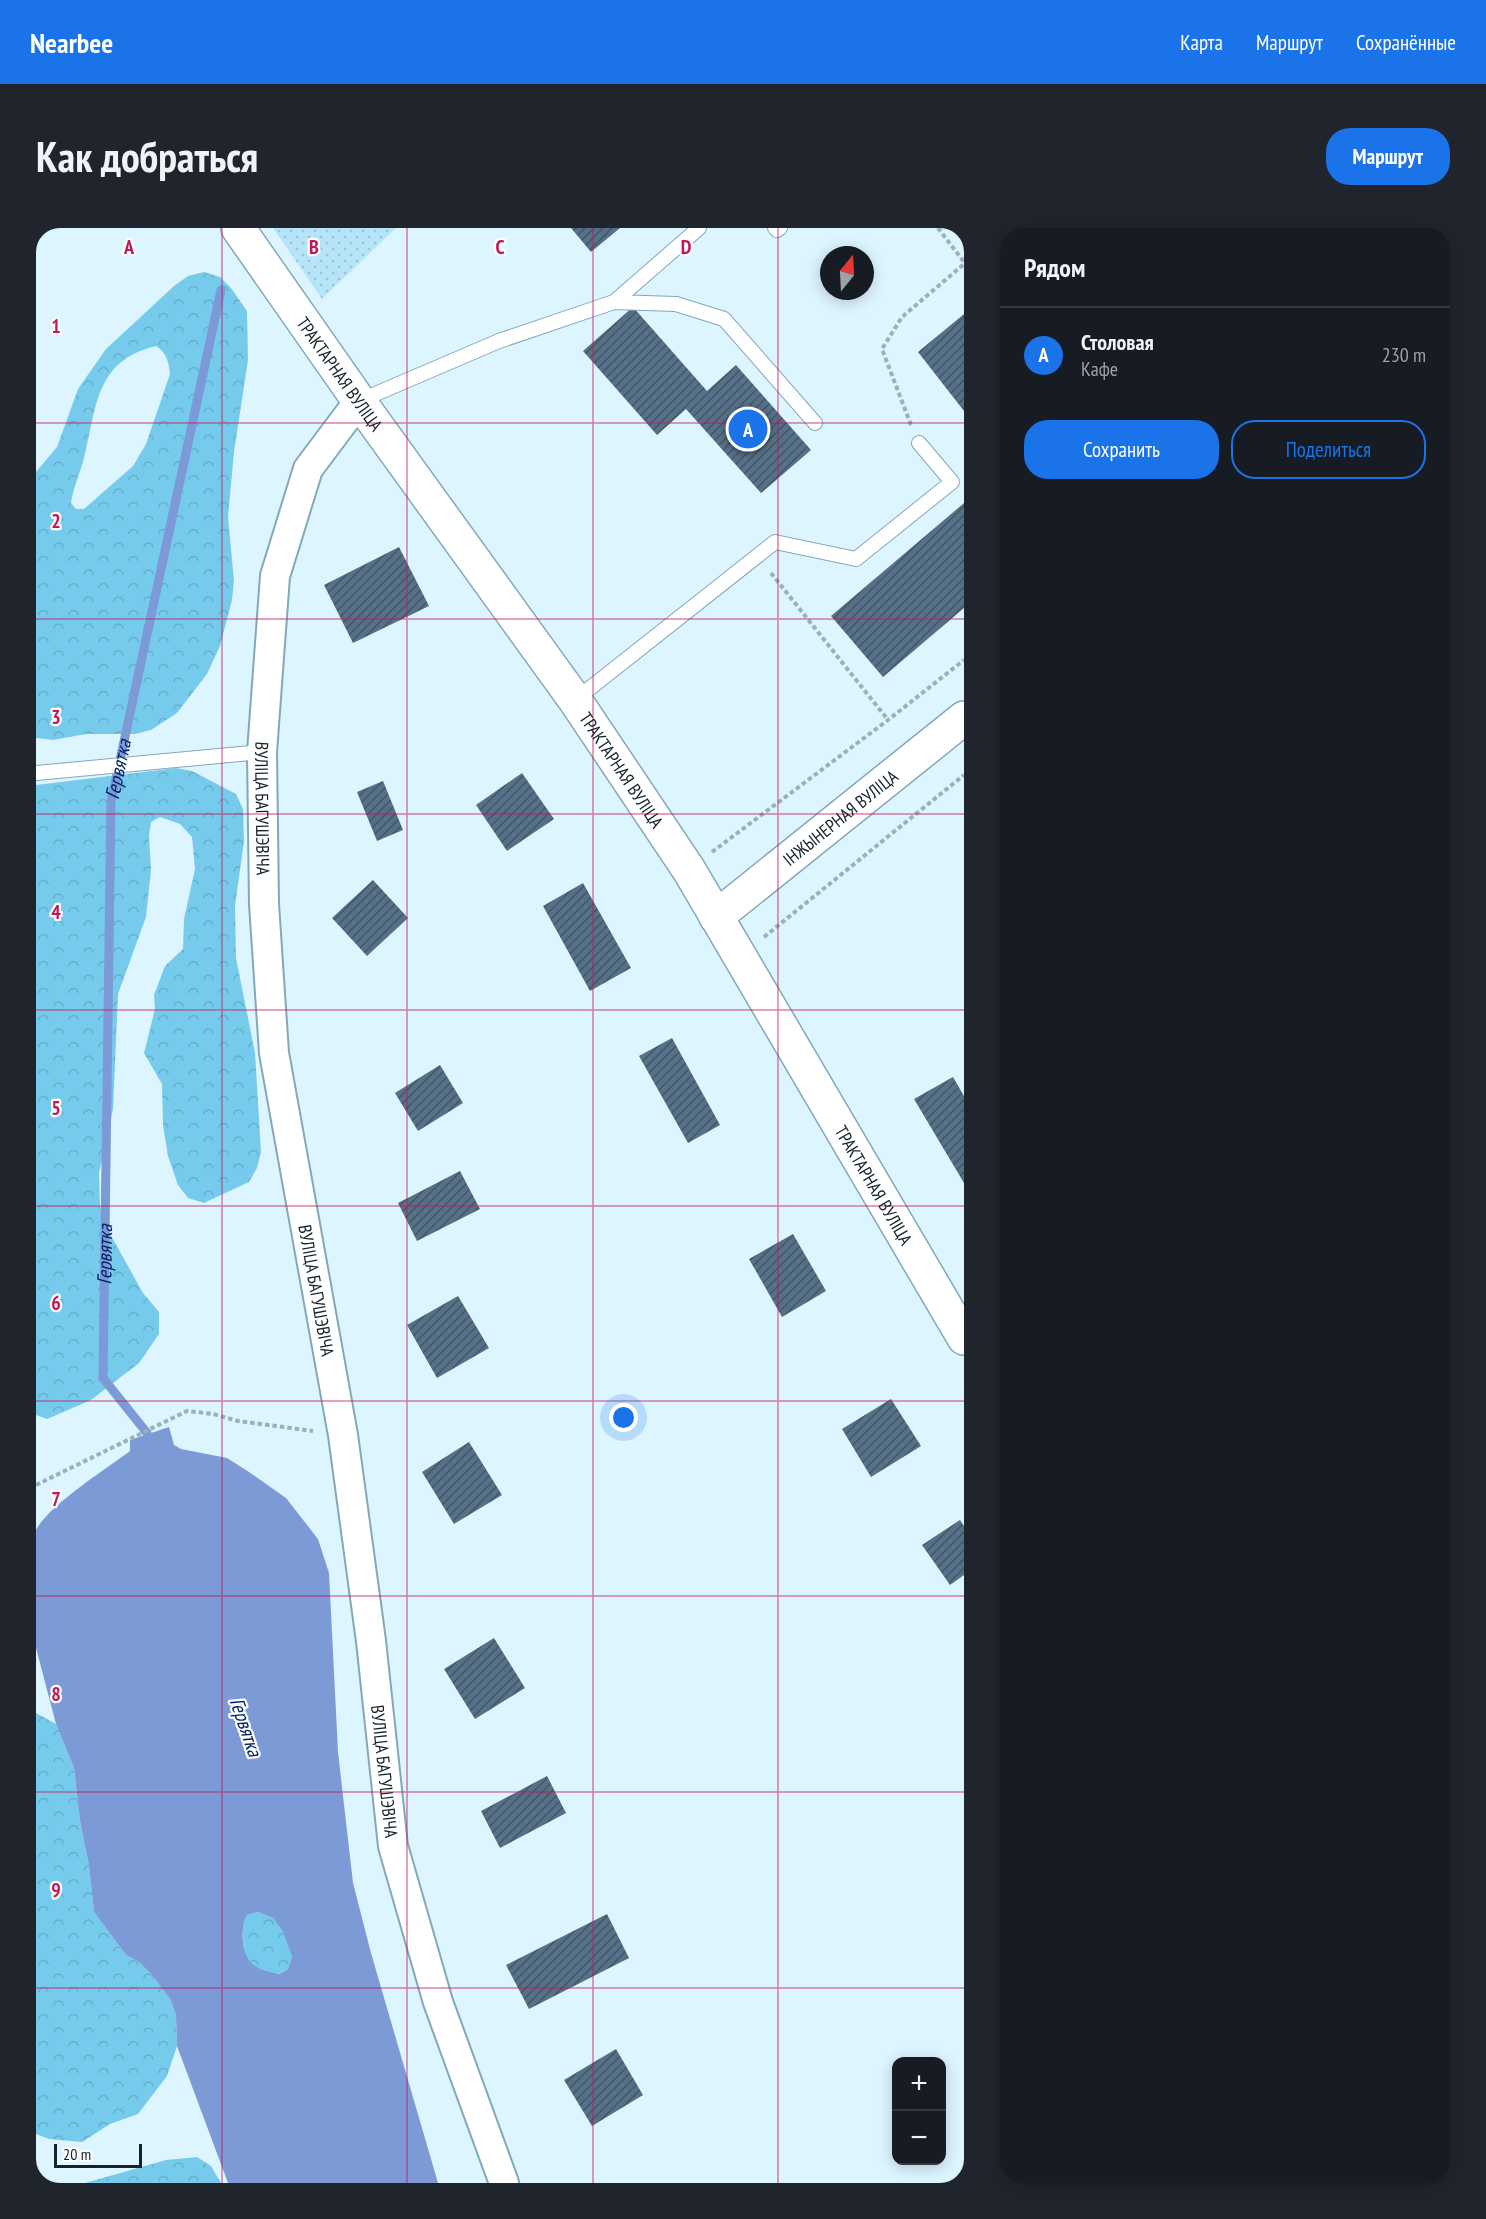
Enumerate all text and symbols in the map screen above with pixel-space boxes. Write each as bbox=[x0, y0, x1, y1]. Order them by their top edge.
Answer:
text: Nearbee bbox=[30, 24, 113, 61]
text: Карта bbox=[1180, 29, 1223, 56]
text: Маршрут bbox=[1256, 29, 1323, 56]
text: Сохранённые bbox=[1356, 29, 1456, 56]
button: Маршрут bbox=[1326, 128, 1450, 185]
text: Как добраться bbox=[36, 129, 258, 184]
text: A bbox=[123, 234, 135, 260]
text: B bbox=[309, 234, 319, 260]
text: C bbox=[495, 234, 505, 260]
text: D bbox=[681, 234, 692, 260]
north arrow bbox=[820, 246, 874, 300]
text: Рядом bbox=[1024, 251, 1085, 284]
street label: ТРАКТАРНАЯ ВУЛІЦА bbox=[292, 312, 389, 436]
text: 1 bbox=[51, 313, 61, 339]
text: Столовая bbox=[1081, 328, 1154, 356]
text: A bbox=[1038, 342, 1049, 368]
text: 230 m bbox=[1382, 342, 1426, 368]
text: Кафе bbox=[1081, 356, 1118, 382]
pin: A bbox=[728, 406, 768, 452]
button: Сохранить bbox=[1024, 420, 1219, 479]
button: Поделиться bbox=[1231, 420, 1426, 479]
text: 2 bbox=[51, 508, 61, 534]
text: 3 bbox=[51, 704, 61, 730]
street label: ТРАКТАРНАЯ ВУЛІЦА bbox=[575, 708, 669, 832]
water label: Гервятка bbox=[99, 736, 137, 801]
street label: ВУЛІЦА БАГУШЭВІЧА bbox=[250, 741, 275, 876]
street label: ІНЖЫНЕРНАЯ ВУЛІЦА bbox=[778, 764, 902, 871]
text: 4 bbox=[51, 899, 61, 925]
text: 5 bbox=[51, 1095, 61, 1121]
street label: ТРАКТАРНАЯ ВУЛІЦА bbox=[830, 1121, 918, 1249]
water label: Гервятка bbox=[91, 1223, 118, 1285]
street label: ВУЛІЦА БАГУШЭВІЧА bbox=[294, 1223, 340, 1359]
text: 6 bbox=[51, 1290, 61, 1316]
your location bbox=[609, 1403, 638, 1432]
text: 7 bbox=[51, 1486, 61, 1512]
text: 8 bbox=[51, 1681, 61, 1707]
water label: Гервятка bbox=[224, 1694, 268, 1761]
street label: ВУЛІЦА БАГУШЭВІЧА bbox=[366, 1704, 404, 1839]
text: 9 bbox=[51, 1877, 61, 1903]
map controls bbox=[892, 2057, 946, 2165]
button: + bbox=[892, 2057, 946, 2111]
button: − bbox=[892, 2111, 946, 2165]
scale bar bbox=[54, 2141, 142, 2168]
text: 20 m bbox=[63, 2144, 91, 2164]

